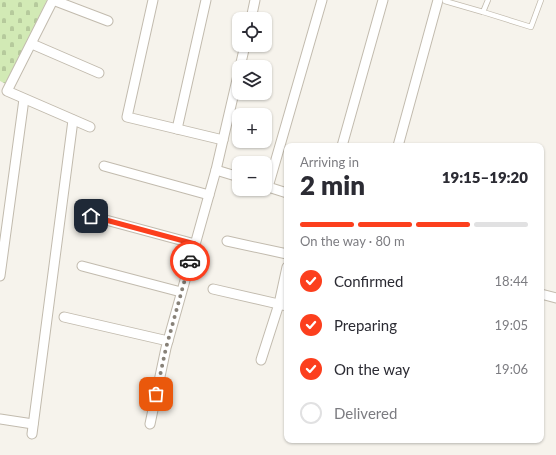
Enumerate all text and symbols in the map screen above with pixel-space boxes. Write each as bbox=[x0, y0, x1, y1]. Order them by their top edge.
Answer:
map controls bbox=[232, 12, 272, 196]
button: locate bbox=[232, 12, 272, 52]
button: layers bbox=[232, 60, 272, 100]
button: + bbox=[232, 108, 272, 148]
text: Arriving in bbox=[300, 154, 359, 170]
button: − bbox=[232, 156, 272, 196]
text: 19:15–19:20 bbox=[442, 168, 528, 186]
text: 2 min bbox=[300, 169, 365, 201]
pin bbox=[74, 199, 108, 233]
icon: home bbox=[80, 205, 102, 227]
text: On the way · 80 m bbox=[300, 233, 405, 249]
courier bbox=[170, 241, 210, 281]
icon: car bbox=[179, 250, 201, 272]
icon: check bbox=[300, 270, 322, 292]
text: Confirmed bbox=[334, 272, 403, 290]
text: 18:44 bbox=[495, 273, 528, 289]
icon: check bbox=[300, 314, 322, 336]
text: Preparing bbox=[334, 316, 397, 334]
text: 19:05 bbox=[495, 317, 528, 333]
icon: check bbox=[300, 358, 322, 380]
text: On the way bbox=[334, 360, 410, 378]
text: 19:06 bbox=[495, 361, 528, 377]
pin bbox=[139, 377, 173, 411]
icon: bag bbox=[145, 383, 167, 405]
text: Delivered bbox=[334, 404, 397, 422]

